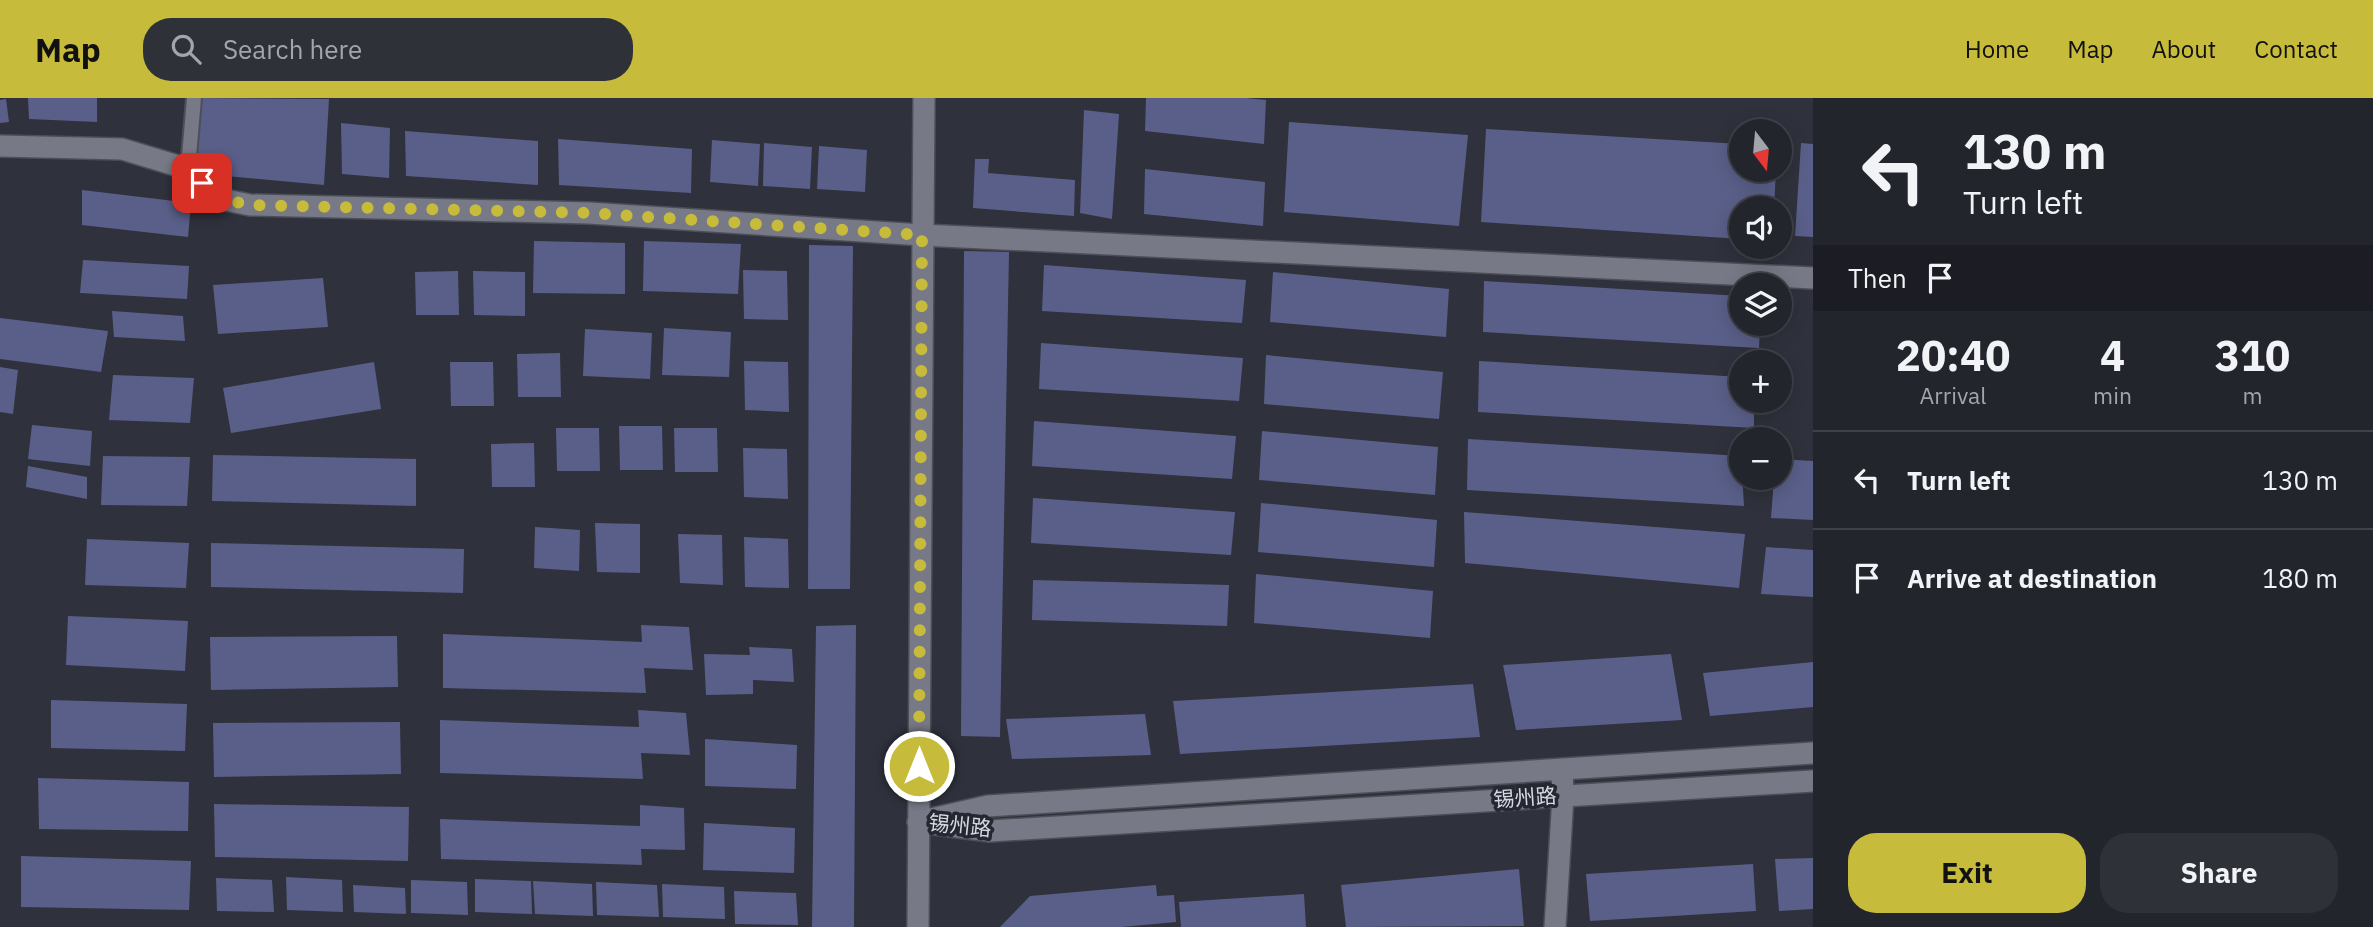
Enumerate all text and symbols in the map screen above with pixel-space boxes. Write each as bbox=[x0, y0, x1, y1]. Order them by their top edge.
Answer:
search box bbox=[143, 18, 633, 81]
text: Map bbox=[35, 28, 101, 71]
icon: search bbox=[167, 30, 205, 68]
text: Search here bbox=[223, 32, 362, 66]
text: Home bbox=[1965, 33, 2029, 65]
text: Map bbox=[2067, 33, 2113, 65]
text: About bbox=[2151, 33, 2216, 65]
text: Contact bbox=[2254, 33, 2338, 65]
north arrow bbox=[1729, 119, 1792, 182]
map controls bbox=[1729, 119, 1792, 490]
text: 130 m bbox=[1963, 119, 2107, 182]
icon: left bbox=[1848, 126, 1939, 217]
pin bbox=[172, 153, 232, 213]
icon: arrive bbox=[183, 164, 221, 202]
text: Turn left bbox=[1963, 181, 2083, 223]
button: sound bbox=[1729, 196, 1792, 259]
icon: arrive bbox=[1921, 259, 1959, 297]
text: Then bbox=[1848, 261, 1907, 295]
button: layers bbox=[1729, 273, 1792, 336]
text: 20:40 bbox=[1896, 328, 2010, 383]
text: 4 bbox=[2100, 328, 2125, 383]
text: 310 bbox=[2215, 328, 2290, 383]
button: + bbox=[1729, 350, 1792, 413]
text: Arrival bbox=[1920, 380, 1987, 410]
text: min bbox=[2093, 380, 2132, 410]
text: m bbox=[2242, 380, 2263, 410]
button: − bbox=[1729, 427, 1792, 490]
icon: left bbox=[1848, 461, 1886, 499]
text: Turn left bbox=[1907, 463, 2010, 497]
text: 130 m bbox=[2262, 463, 2338, 497]
icon: arrive bbox=[1848, 559, 1886, 597]
text: Arrive at destination bbox=[1907, 561, 2157, 595]
text: 180 m bbox=[2262, 561, 2338, 595]
position arrow bbox=[882, 729, 956, 803]
street label: 锡州路 bbox=[1493, 781, 1557, 813]
street label: 锡州路 bbox=[927, 808, 993, 842]
button: Exit bbox=[1848, 833, 2086, 913]
button: Share bbox=[2100, 833, 2338, 913]

